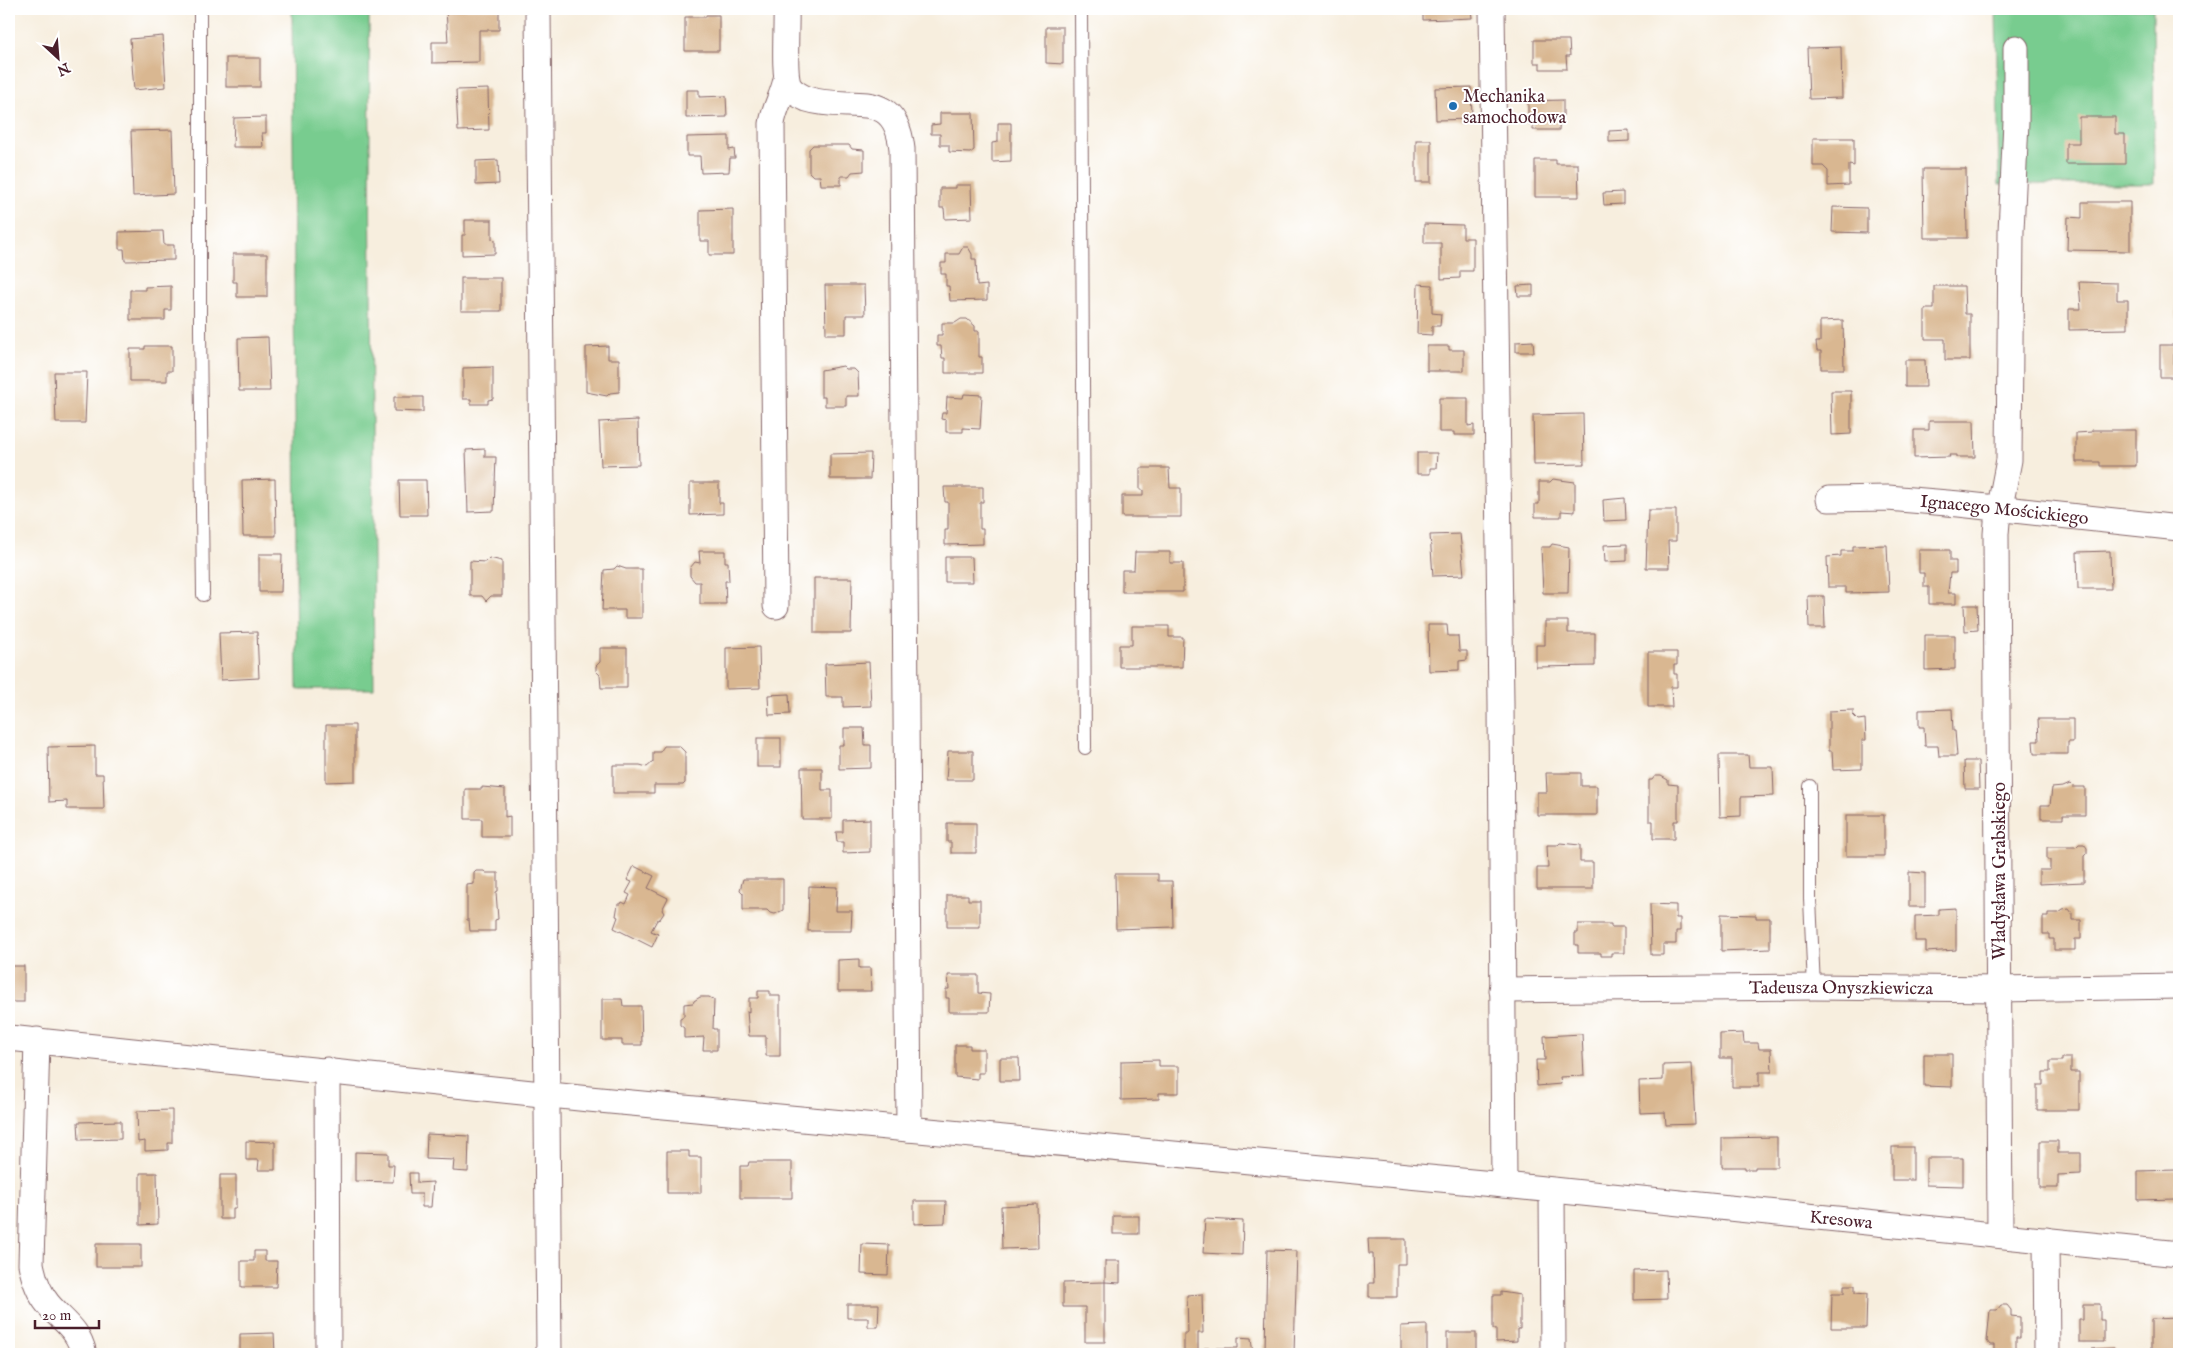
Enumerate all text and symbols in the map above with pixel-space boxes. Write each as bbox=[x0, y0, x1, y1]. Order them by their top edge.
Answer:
north arrow bbox=[32, 32, 82, 82]
text: N bbox=[54, 58, 74, 80]
place label: Mechanika samochodowa bbox=[1463, 86, 1567, 130]
marker: Mechanika samochodowa bbox=[1447, 100, 1459, 112]
street label: Ignacego Mościckiego bbox=[1919, 491, 2090, 531]
street label: Władysława Grabskiego bbox=[1989, 782, 2012, 960]
street label: Tadeusza Onyszkiewicza bbox=[1749, 977, 1933, 1001]
street label: Kresowa bbox=[1808, 1206, 1874, 1236]
scale bar bbox=[35, 1298, 99, 1330]
text: 20 m bbox=[42, 1306, 72, 1325]

